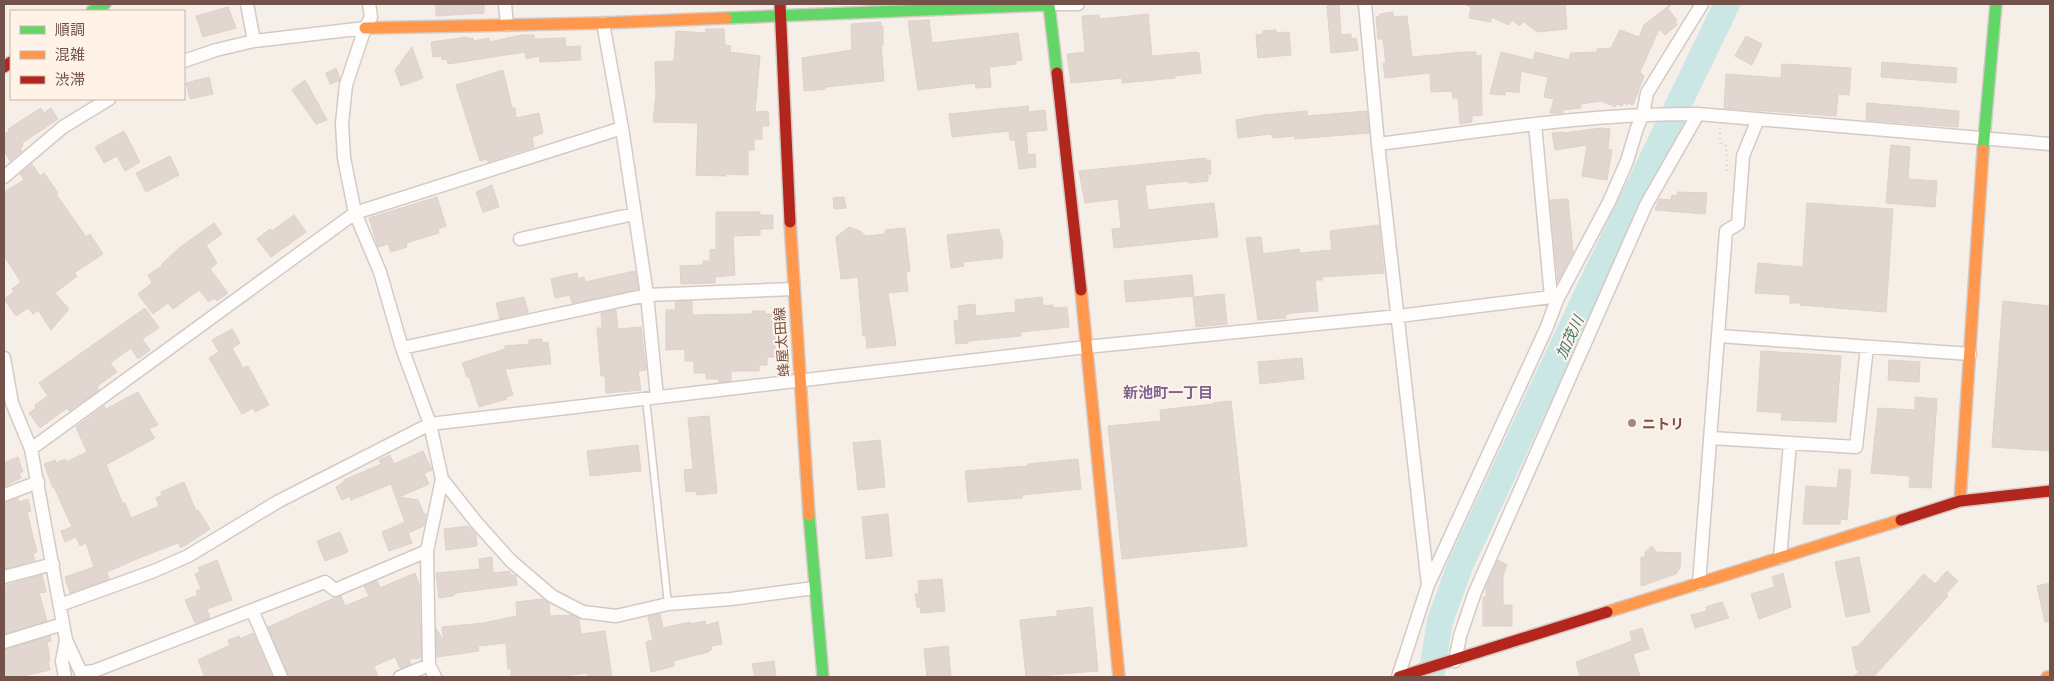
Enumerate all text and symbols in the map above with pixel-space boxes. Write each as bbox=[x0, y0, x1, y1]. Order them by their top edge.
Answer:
legend bbox=[10, 10, 185, 100]
text: 順調 bbox=[55, 20, 85, 38]
text: 混雑 bbox=[55, 45, 85, 63]
text: 渋滞 bbox=[55, 70, 85, 88]
street label: 蜂屋太田線 bbox=[770, 306, 792, 378]
water label: 加茂川 bbox=[1551, 311, 1588, 361]
district label: 新池町一丁目 bbox=[1123, 383, 1213, 401]
place label: ニトリ bbox=[1642, 415, 1684, 432]
marker: ニトリ bbox=[1626, 417, 1638, 429]

